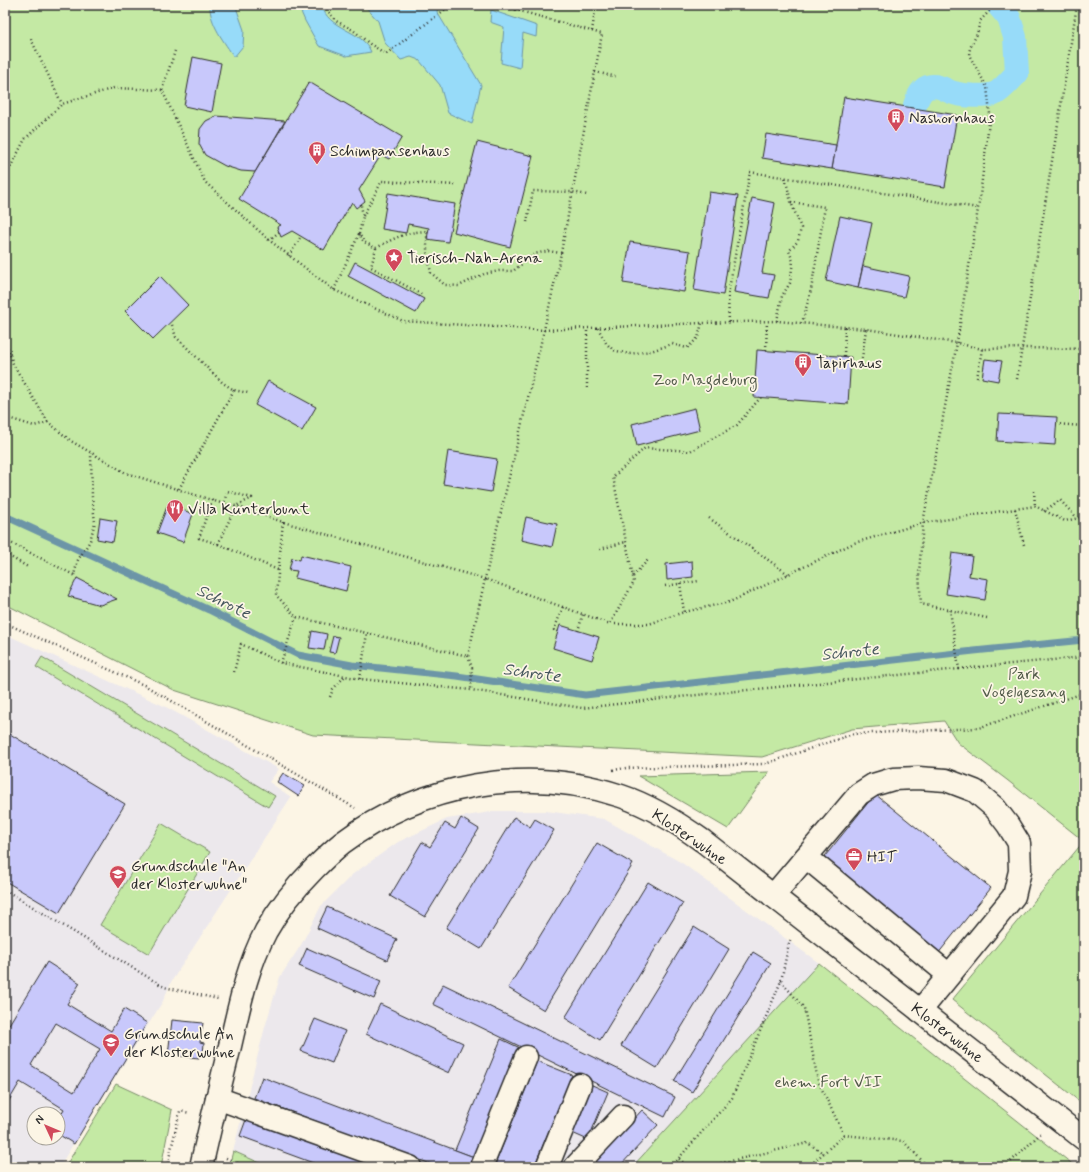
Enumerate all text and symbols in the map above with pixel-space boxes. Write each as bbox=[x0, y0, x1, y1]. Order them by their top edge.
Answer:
building icon: Nashornhaus bbox=[886, 107, 906, 132]
place label: Nashornhaus bbox=[909, 108, 995, 129]
building icon: Schimpansenhaus bbox=[307, 140, 327, 165]
place label: Schimpansenhaus bbox=[330, 141, 450, 162]
place icon: Tierisch-Nah-Arena bbox=[384, 247, 404, 272]
place label: Tierisch-Nah-Arena bbox=[407, 248, 542, 269]
building icon: Tapirhaus bbox=[793, 352, 813, 377]
place label: Tapirhaus bbox=[816, 353, 882, 374]
park label: Zoo Magdeburg bbox=[652, 370, 758, 392]
restaurant icon: Villa Kunterbunt bbox=[165, 498, 185, 523]
place label: Villa Kunterbunt bbox=[188, 499, 310, 520]
water label: Schrote bbox=[193, 579, 255, 625]
water label: Schrote bbox=[820, 638, 881, 666]
water label: Schrote bbox=[502, 658, 563, 688]
park label: Park Vogelgesang bbox=[982, 664, 1066, 704]
street label: Klosterwuhne bbox=[647, 804, 731, 870]
office icon: HIT bbox=[844, 846, 864, 871]
place label: HIT bbox=[867, 847, 898, 868]
place label: Grundschule "An der Klosterwuhne" bbox=[131, 856, 247, 895]
school or university icon: Grundschule "An der Klosterwuhne" bbox=[108, 864, 128, 889]
street label: Klosterwuhne bbox=[906, 998, 988, 1068]
place label: Grundschule An der Klosterwuhne bbox=[124, 1024, 236, 1063]
school or university icon: Grundschule An der Klosterwuhne bbox=[101, 1032, 121, 1057]
park label: ehem. Fort VII bbox=[774, 1072, 882, 1093]
north arrow bbox=[26, 1106, 66, 1146]
text: N bbox=[32, 1112, 47, 1127]

